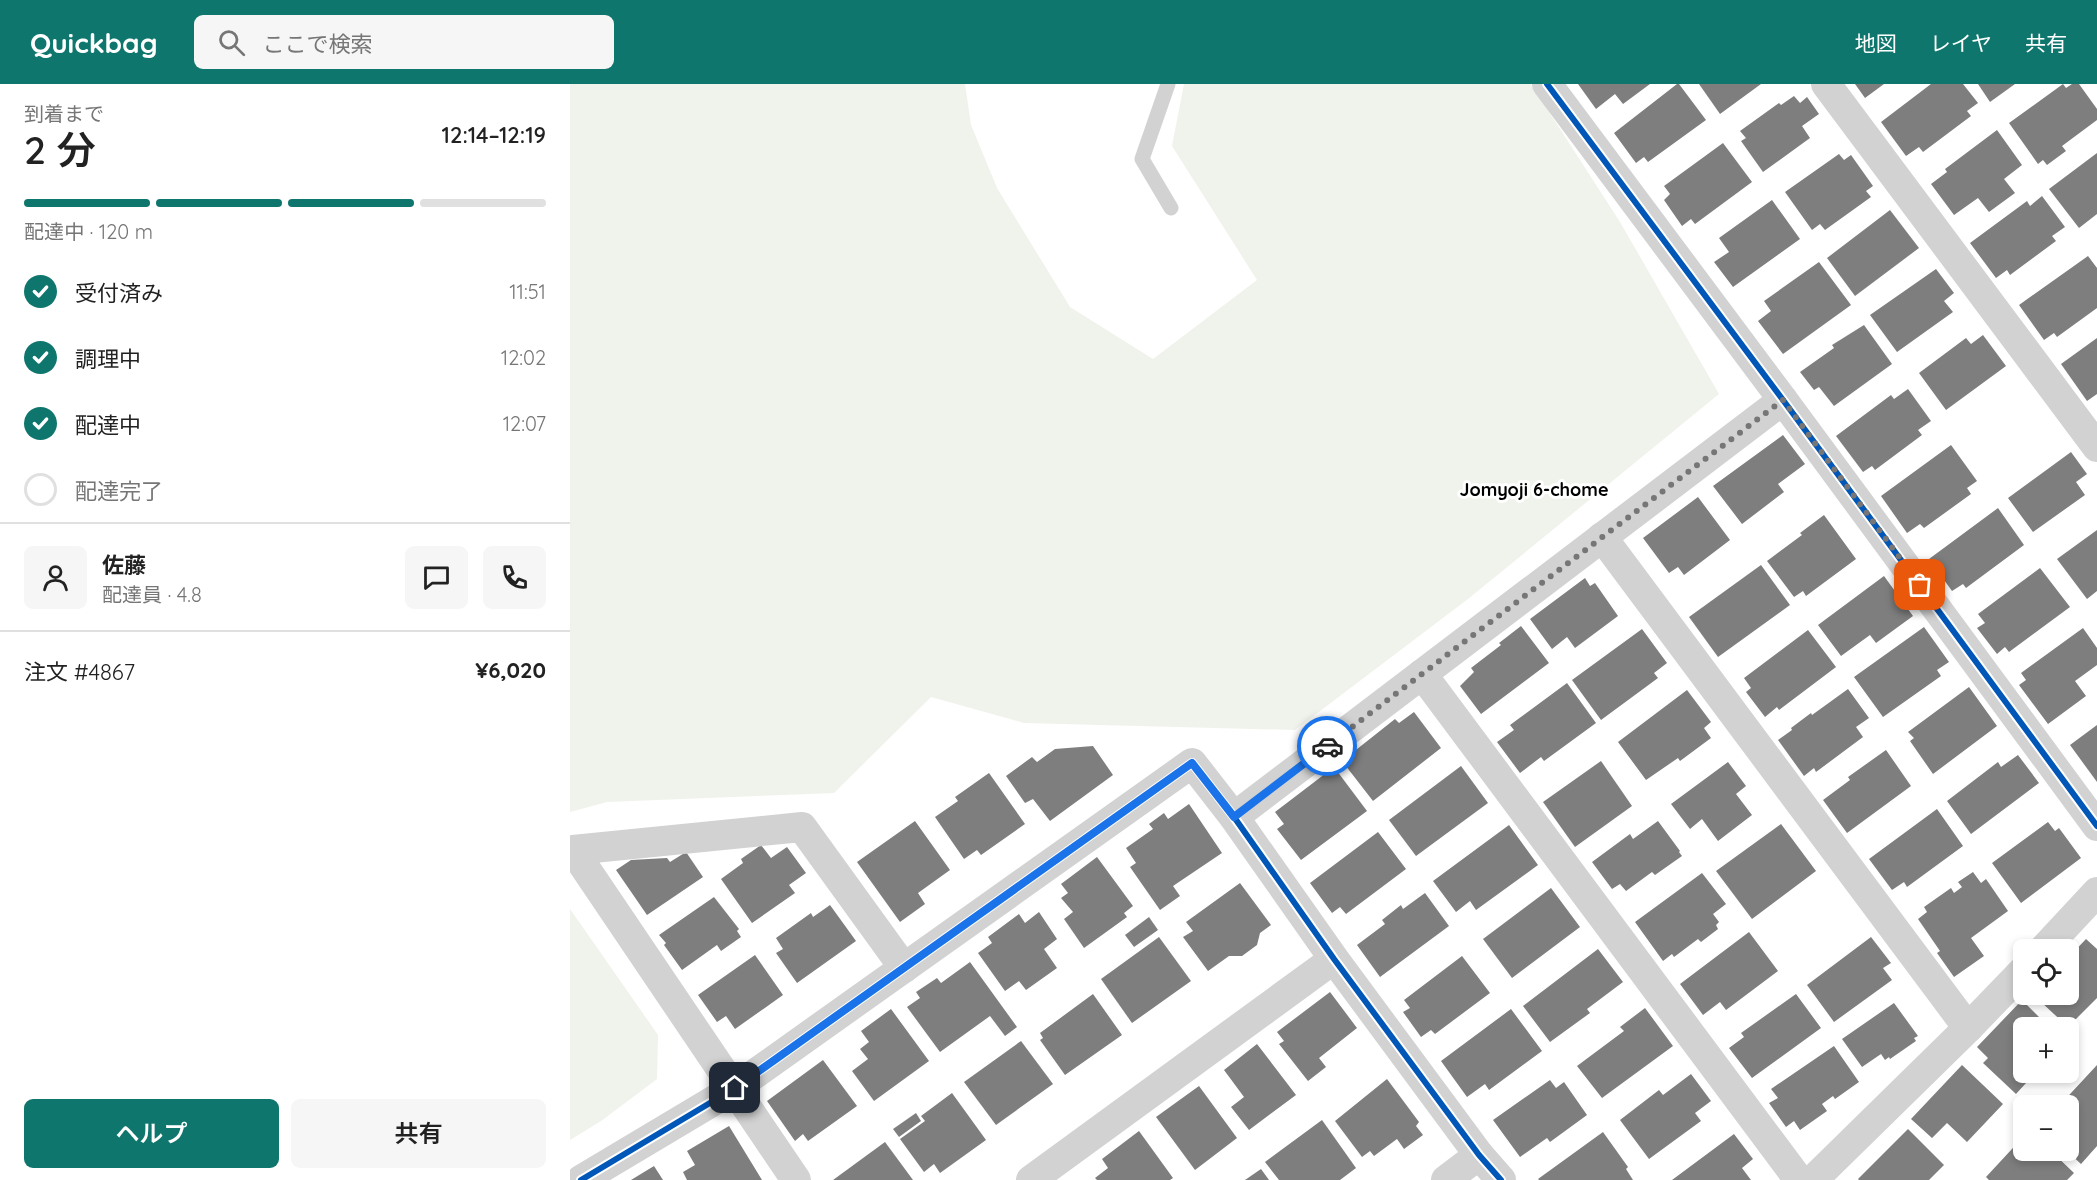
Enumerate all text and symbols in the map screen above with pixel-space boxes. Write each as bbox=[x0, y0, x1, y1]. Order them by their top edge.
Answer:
search box bbox=[194, 15, 614, 69]
text: Quickbag bbox=[30, 25, 158, 60]
icon: search bbox=[215, 26, 248, 59]
text: ここで検索 bbox=[263, 30, 373, 58]
text: 地図 bbox=[1855, 30, 1897, 56]
text: レイヤ bbox=[1930, 30, 1992, 56]
text: 共有 bbox=[2025, 30, 2067, 56]
text: 到着まで bbox=[24, 101, 104, 126]
text: 12:14–12:19 bbox=[442, 121, 546, 149]
text: 2 分 bbox=[24, 125, 96, 174]
text: 配達中 · 120 m bbox=[24, 219, 153, 244]
icon: check bbox=[24, 275, 57, 308]
text: 受付済み bbox=[75, 279, 163, 307]
text: 11:51 bbox=[509, 279, 546, 304]
icon: check bbox=[24, 341, 57, 374]
text: 調理中 bbox=[75, 345, 141, 373]
text: 12:02 bbox=[501, 345, 546, 370]
icon: check bbox=[24, 407, 57, 440]
text: 配達中 bbox=[75, 411, 141, 439]
text: 12:07 bbox=[503, 411, 546, 436]
text: 配達完了 bbox=[75, 477, 163, 505]
district label: Jomyoji 6-chome bbox=[1459, 478, 1609, 501]
button: person bbox=[24, 546, 87, 609]
button: chat bbox=[405, 546, 468, 609]
button: phone bbox=[483, 546, 546, 609]
text: 佐藤 bbox=[102, 551, 146, 579]
pin bbox=[1894, 559, 1945, 610]
icon: bag bbox=[1903, 568, 1936, 601]
text: 配達員 · 4.8 bbox=[102, 582, 202, 607]
text: ¥6,020 bbox=[475, 656, 546, 684]
text: 注文 #4867 bbox=[24, 658, 135, 686]
courier bbox=[1297, 716, 1357, 776]
icon: car bbox=[1311, 730, 1344, 763]
map controls bbox=[2013, 939, 2079, 1161]
button: locate bbox=[2013, 939, 2079, 1005]
button: + bbox=[2013, 1017, 2079, 1083]
pin bbox=[709, 1062, 760, 1113]
icon: home bbox=[718, 1071, 751, 1104]
button: − bbox=[2013, 1095, 2079, 1161]
button: ヘルプ bbox=[24, 1099, 279, 1168]
button: 共有 bbox=[291, 1099, 546, 1168]

